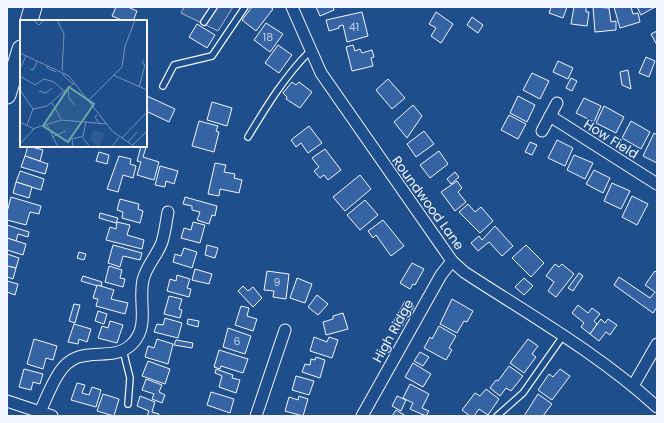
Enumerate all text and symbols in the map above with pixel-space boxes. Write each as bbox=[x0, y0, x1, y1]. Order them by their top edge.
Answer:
house number: 41 bbox=[349, 19, 359, 35]
inset map bbox=[20, 20, 147, 147]
house number: 18 bbox=[263, 29, 273, 45]
street label: How Field bbox=[580, 115, 642, 163]
street label: Roundwood Lane bbox=[387, 152, 469, 254]
house number: 9 bbox=[274, 274, 281, 290]
street label: High Ridge bbox=[368, 296, 418, 366]
house number: 6 bbox=[234, 333, 241, 349]

